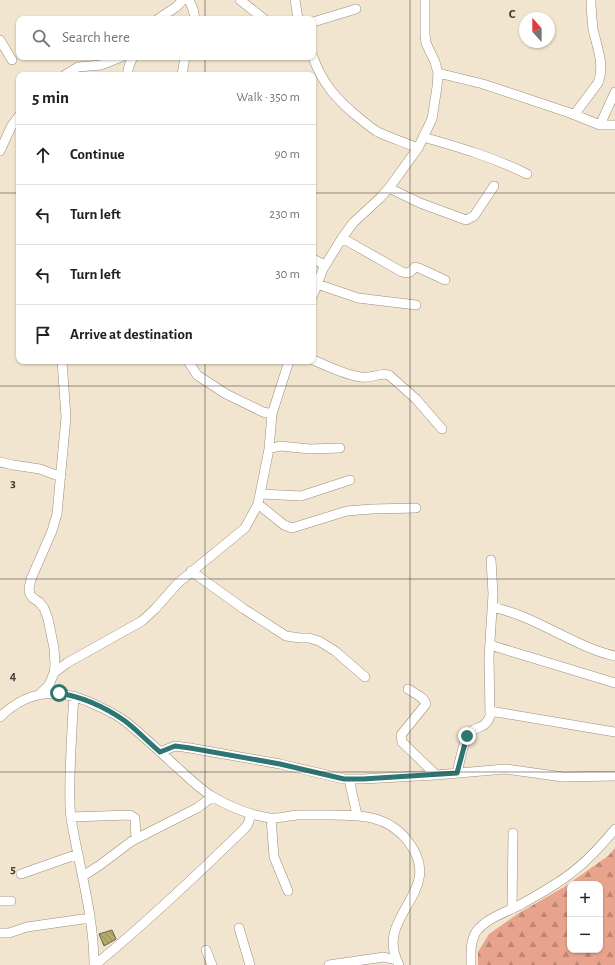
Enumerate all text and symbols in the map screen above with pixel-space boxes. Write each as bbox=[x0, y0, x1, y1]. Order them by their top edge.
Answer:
text: C bbox=[509, 8, 516, 21]
north arrow bbox=[519, 12, 555, 48]
search box bbox=[16, 16, 316, 60]
icon: search bbox=[30, 27, 52, 49]
text: Search here bbox=[62, 30, 130, 45]
text: 5 min bbox=[32, 89, 69, 106]
text: Walk · 350 m bbox=[236, 91, 300, 104]
icon: ahead bbox=[32, 144, 54, 166]
text: Continue bbox=[70, 147, 125, 162]
text: 90 m bbox=[274, 148, 300, 161]
icon: left bbox=[32, 204, 54, 226]
text: Turn left bbox=[70, 207, 121, 222]
text: 230 m bbox=[269, 208, 300, 221]
icon: left bbox=[32, 264, 54, 286]
text: Turn left bbox=[70, 267, 121, 282]
text: 30 m bbox=[275, 268, 300, 281]
icon: arrive bbox=[32, 324, 54, 346]
text: Arrive at destination bbox=[70, 327, 193, 342]
text: 3 bbox=[10, 477, 16, 490]
text: 4 bbox=[10, 670, 17, 683]
route start bbox=[50, 684, 68, 702]
route end bbox=[458, 727, 476, 745]
text: 5 bbox=[10, 863, 16, 876]
map controls bbox=[567, 881, 603, 953]
button: + bbox=[567, 881, 603, 917]
button: − bbox=[567, 917, 603, 953]

